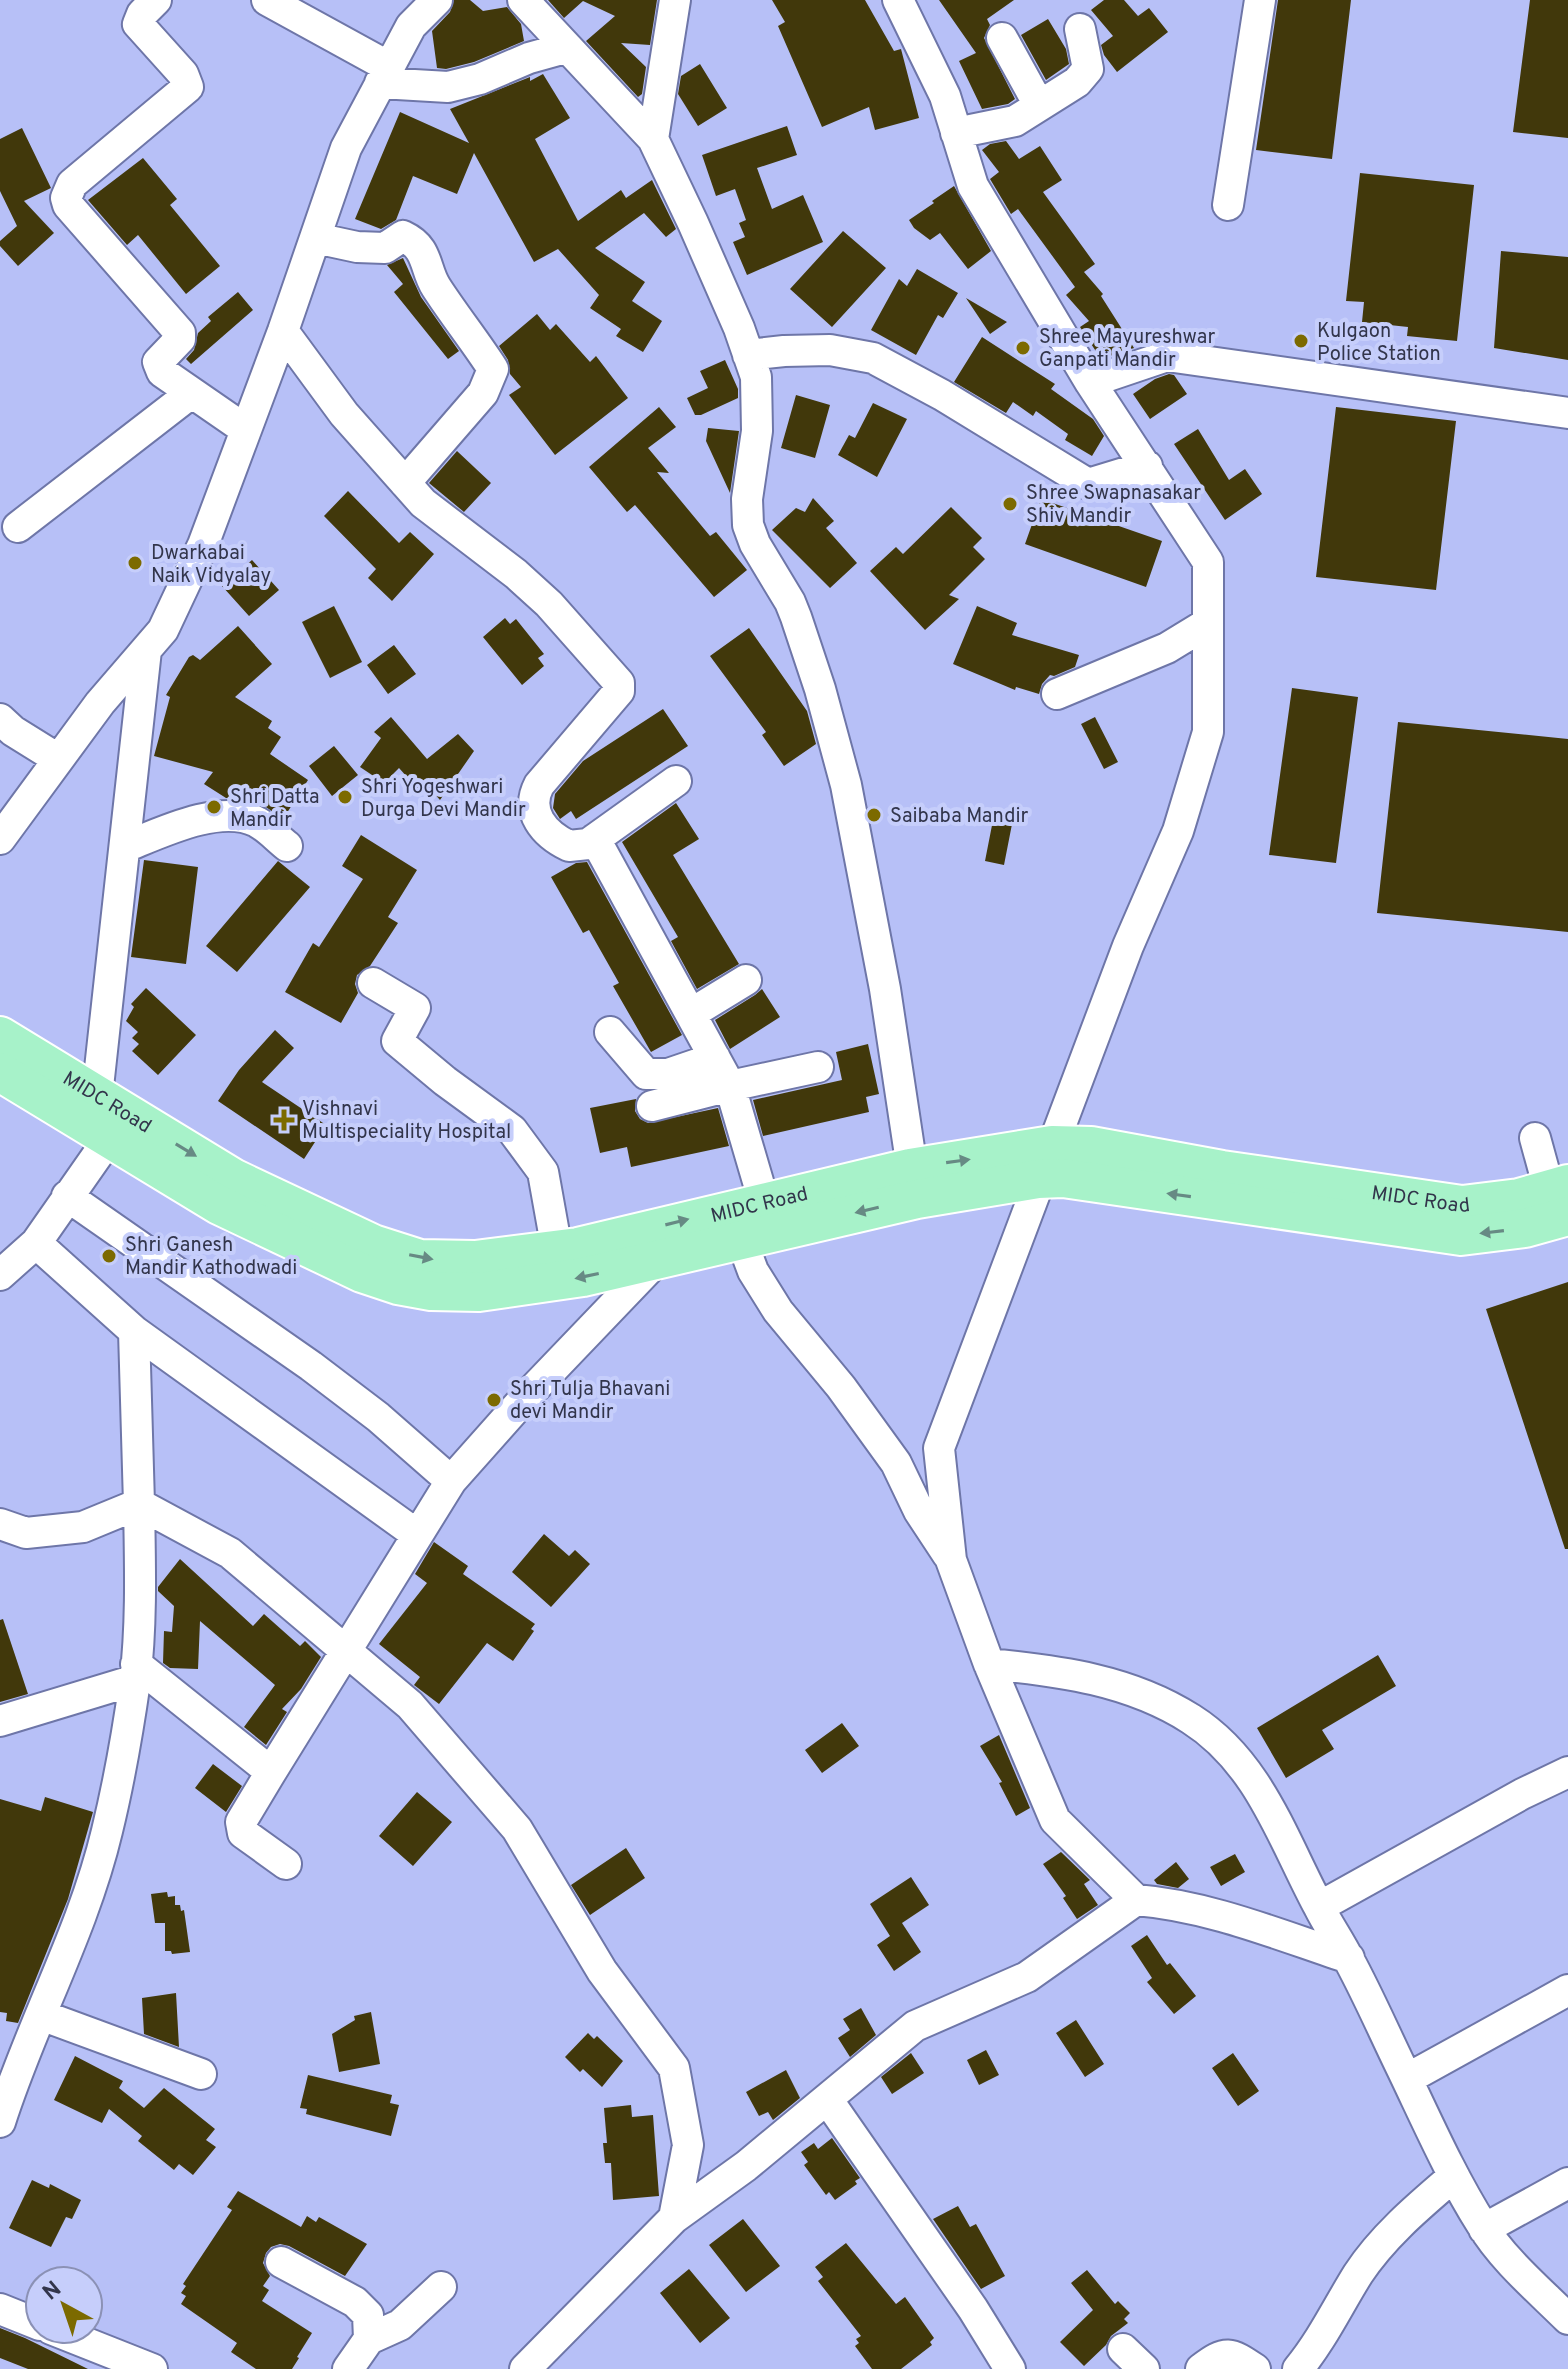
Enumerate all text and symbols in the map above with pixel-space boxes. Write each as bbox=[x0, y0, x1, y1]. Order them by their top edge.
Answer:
place label: Kulgaon Police Station bbox=[1317, 319, 1441, 368]
place label: Shree Mayureshwar Ganpati Mandir bbox=[1039, 325, 1215, 374]
marker: Kulgaon Police Station bbox=[1292, 332, 1310, 350]
marker: Shree Mayureshwar Ganpati Mandir bbox=[1014, 339, 1032, 357]
place label: Shree Swapnasakar Shiv Mandir bbox=[1026, 481, 1201, 530]
marker: Shree Swapnasakar Shiv Mandir bbox=[1001, 495, 1019, 513]
place label: Dwarkabai Naik Vidyalay bbox=[151, 541, 271, 590]
marker: Dwarkabai Naik Vidyalay bbox=[126, 554, 144, 572]
place label: Shri Yogeshwari Durga Devi Mandir bbox=[361, 775, 526, 824]
place label: Shri Datta Mandir bbox=[230, 785, 320, 834]
marker: Shri Yogeshwari Durga Devi Mandir bbox=[336, 788, 354, 806]
marker: Shri Datta Mandir bbox=[205, 798, 223, 816]
place label: Saibaba Mandir bbox=[890, 804, 1028, 830]
marker: Saibaba Mandir bbox=[865, 806, 883, 824]
street label: MIDC Road bbox=[57, 1066, 156, 1140]
place label: Vishnavi Multispeciality Hospital bbox=[302, 1097, 511, 1146]
marker: Vishnavi Multispeciality Hospital bbox=[273, 1109, 295, 1131]
one-way arrow bbox=[175, 1143, 197, 1157]
one-way arrow bbox=[946, 1154, 971, 1167]
street label: MIDC Road bbox=[1370, 1181, 1472, 1220]
street label: MIDC Road bbox=[708, 1182, 811, 1230]
one-way arrow bbox=[1166, 1188, 1191, 1201]
one-way arrow bbox=[855, 1204, 880, 1217]
one-way arrow bbox=[665, 1216, 690, 1228]
one-way arrow bbox=[1479, 1226, 1504, 1239]
place label: Shri Ganesh Mandir Kathodwadi bbox=[125, 1233, 297, 1282]
marker: Shri Ganesh Mandir Kathodwadi bbox=[100, 1247, 118, 1265]
one-way arrow bbox=[409, 1252, 434, 1264]
one-way arrow bbox=[574, 1270, 599, 1283]
place label: Shri Tulja Bhavani devi Mandir bbox=[510, 1377, 670, 1426]
marker: Shri Tulja Bhavani devi Mandir bbox=[485, 1391, 503, 1409]
north arrow bbox=[24, 2265, 104, 2345]
text: N bbox=[38, 2276, 67, 2307]

